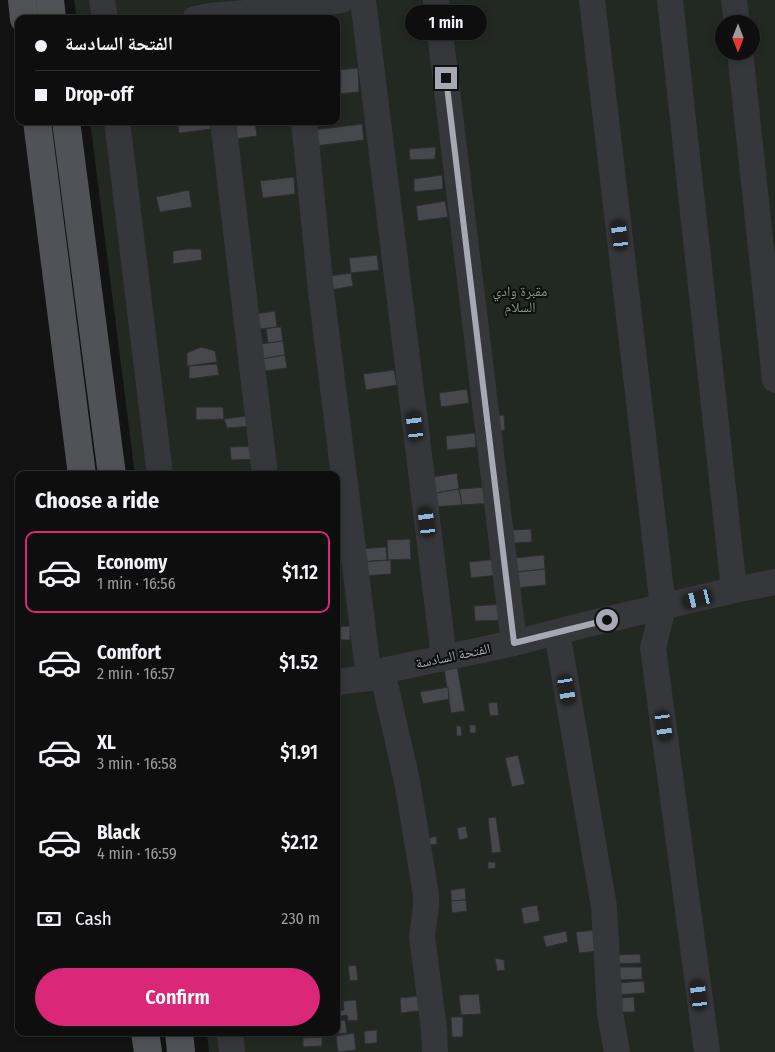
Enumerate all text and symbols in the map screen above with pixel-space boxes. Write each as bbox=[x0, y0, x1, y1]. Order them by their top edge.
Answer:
callout: 1 min bbox=[405, 5, 487, 40]
text: 1 min bbox=[429, 13, 463, 32]
north arrow bbox=[715, 15, 760, 60]
map controls bbox=[715, 15, 760, 60]
text: الفتحة السادسة bbox=[65, 32, 173, 55]
route end bbox=[435, 67, 457, 89]
text: Drop-off bbox=[65, 83, 133, 106]
car bbox=[610, 219, 629, 251]
park label: مقبرة وادي السلام bbox=[493, 283, 547, 317]
car bbox=[405, 410, 424, 442]
text: Choose a ride bbox=[35, 487, 159, 514]
car bbox=[417, 506, 436, 538]
icon: car bbox=[37, 550, 82, 595]
text: Economy bbox=[97, 551, 167, 574]
text: $1.12 bbox=[282, 561, 318, 584]
text: 1 min · 16:56 bbox=[97, 574, 176, 593]
car bbox=[681, 588, 714, 610]
route start bbox=[596, 609, 618, 631]
icon: car bbox=[37, 640, 82, 685]
street label: الفتحة السادسة bbox=[414, 640, 492, 672]
text: Comfort bbox=[97, 641, 161, 664]
text: $1.52 bbox=[279, 651, 318, 674]
text: 2 min · 16:57 bbox=[97, 664, 175, 683]
car bbox=[557, 674, 576, 706]
car bbox=[654, 710, 673, 742]
icon: car bbox=[37, 730, 82, 775]
text: XL bbox=[97, 731, 116, 754]
text: $1.91 bbox=[280, 741, 318, 764]
text: 3 min · 16:58 bbox=[97, 754, 177, 773]
icon: car bbox=[37, 820, 82, 865]
text: Black bbox=[97, 821, 140, 844]
text: $2.12 bbox=[281, 831, 318, 854]
text: 4 min · 16:59 bbox=[97, 844, 177, 863]
icon: cash bbox=[35, 905, 63, 933]
text: Cash bbox=[75, 907, 112, 930]
text: 230 m bbox=[281, 909, 320, 928]
button: Confirm bbox=[35, 968, 320, 1026]
car bbox=[689, 979, 708, 1011]

